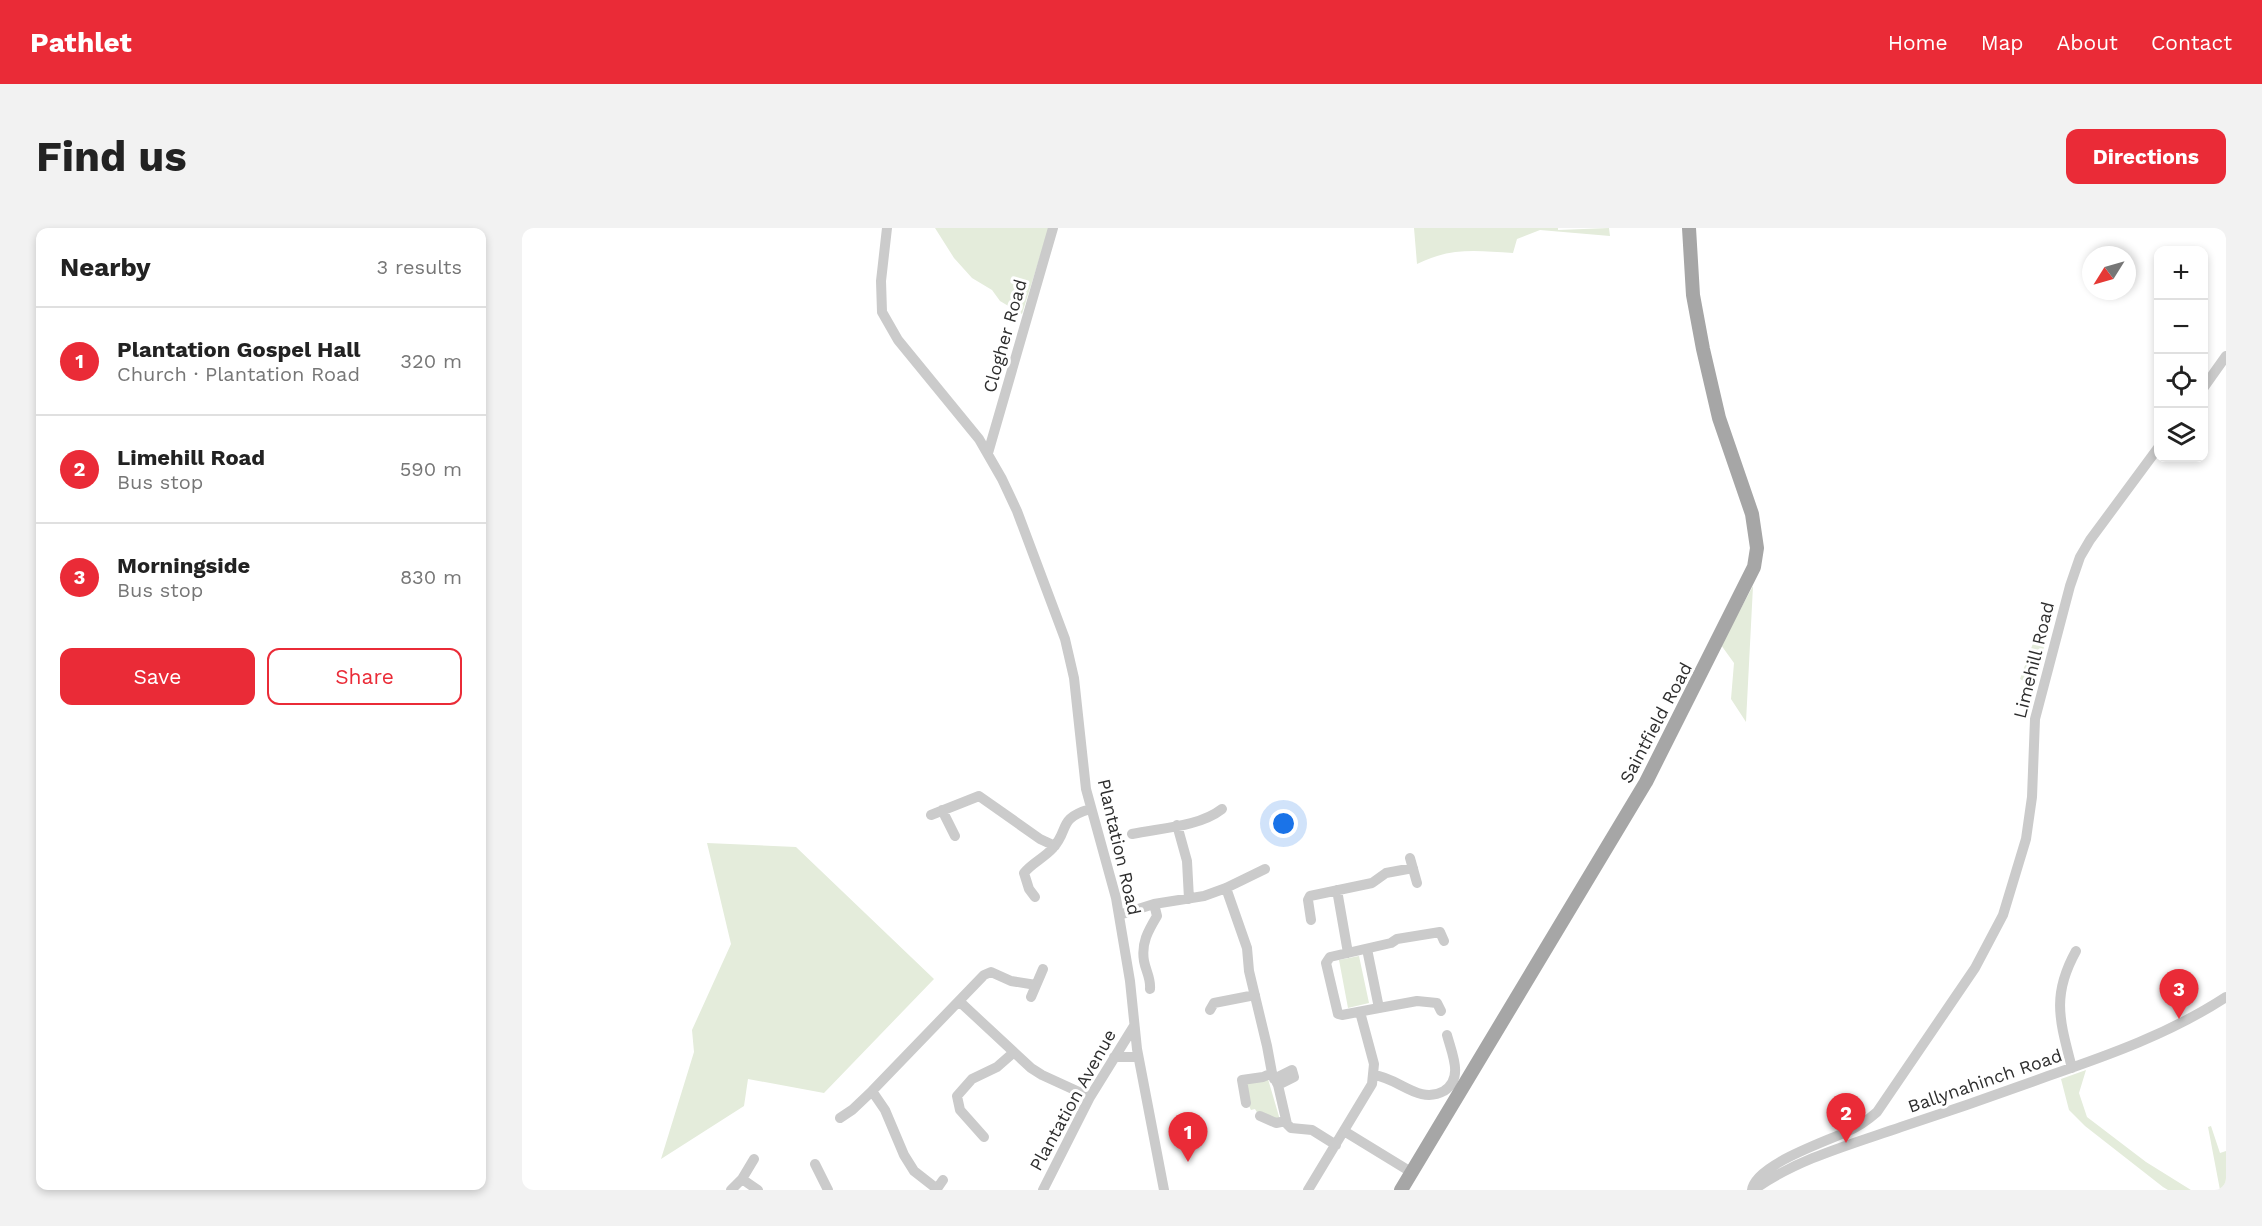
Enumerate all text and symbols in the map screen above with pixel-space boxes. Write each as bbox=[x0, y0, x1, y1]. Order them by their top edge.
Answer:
text: Pathlet bbox=[30, 26, 132, 59]
text: Home bbox=[1888, 30, 1948, 55]
text: Map bbox=[1981, 30, 2024, 55]
text: About bbox=[2057, 30, 2118, 55]
text: Contact bbox=[2151, 30, 2232, 55]
button: Directions bbox=[2066, 129, 2226, 184]
text: Find us bbox=[36, 132, 187, 181]
north arrow bbox=[2082, 246, 2136, 300]
map controls bbox=[2154, 246, 2208, 462]
button: + bbox=[2154, 246, 2208, 300]
text: Nearby bbox=[60, 252, 151, 282]
text: 3 results bbox=[377, 255, 462, 279]
street label: Clogher Road bbox=[978, 277, 1031, 395]
button: − bbox=[2154, 300, 2208, 354]
text: Plantation Gospel Hall bbox=[117, 337, 361, 362]
text: 1 bbox=[75, 349, 84, 373]
text: 320 m bbox=[400, 349, 462, 373]
button: locate bbox=[2154, 354, 2208, 408]
text: Church · Plantation Road bbox=[117, 362, 360, 386]
button: layers bbox=[2154, 408, 2208, 462]
text: Limehill Road bbox=[117, 445, 265, 470]
text: 2 bbox=[74, 457, 85, 481]
text: 590 m bbox=[400, 457, 462, 481]
text: Bus stop bbox=[117, 470, 203, 494]
text: Morningside bbox=[117, 553, 250, 578]
text: 3 bbox=[74, 565, 85, 589]
text: 830 m bbox=[400, 565, 462, 589]
text: Bus stop bbox=[117, 578, 203, 602]
street label: Limehill Road bbox=[2009, 599, 2058, 720]
button: Save bbox=[60, 648, 255, 705]
button: Share bbox=[267, 648, 462, 705]
street label: Saintfield Road bbox=[1615, 659, 1696, 787]
street label: Plantation Road bbox=[1094, 777, 1145, 917]
your location bbox=[1269, 809, 1298, 838]
pin: 3 bbox=[2160, 970, 2198, 1019]
street label: Plantation Avenue bbox=[1025, 1025, 1120, 1174]
street label: Ballynahinch Road bbox=[1905, 1044, 2065, 1117]
pin: 2 bbox=[1826, 1094, 1866, 1143]
pin: 1 bbox=[1168, 1112, 1208, 1162]

